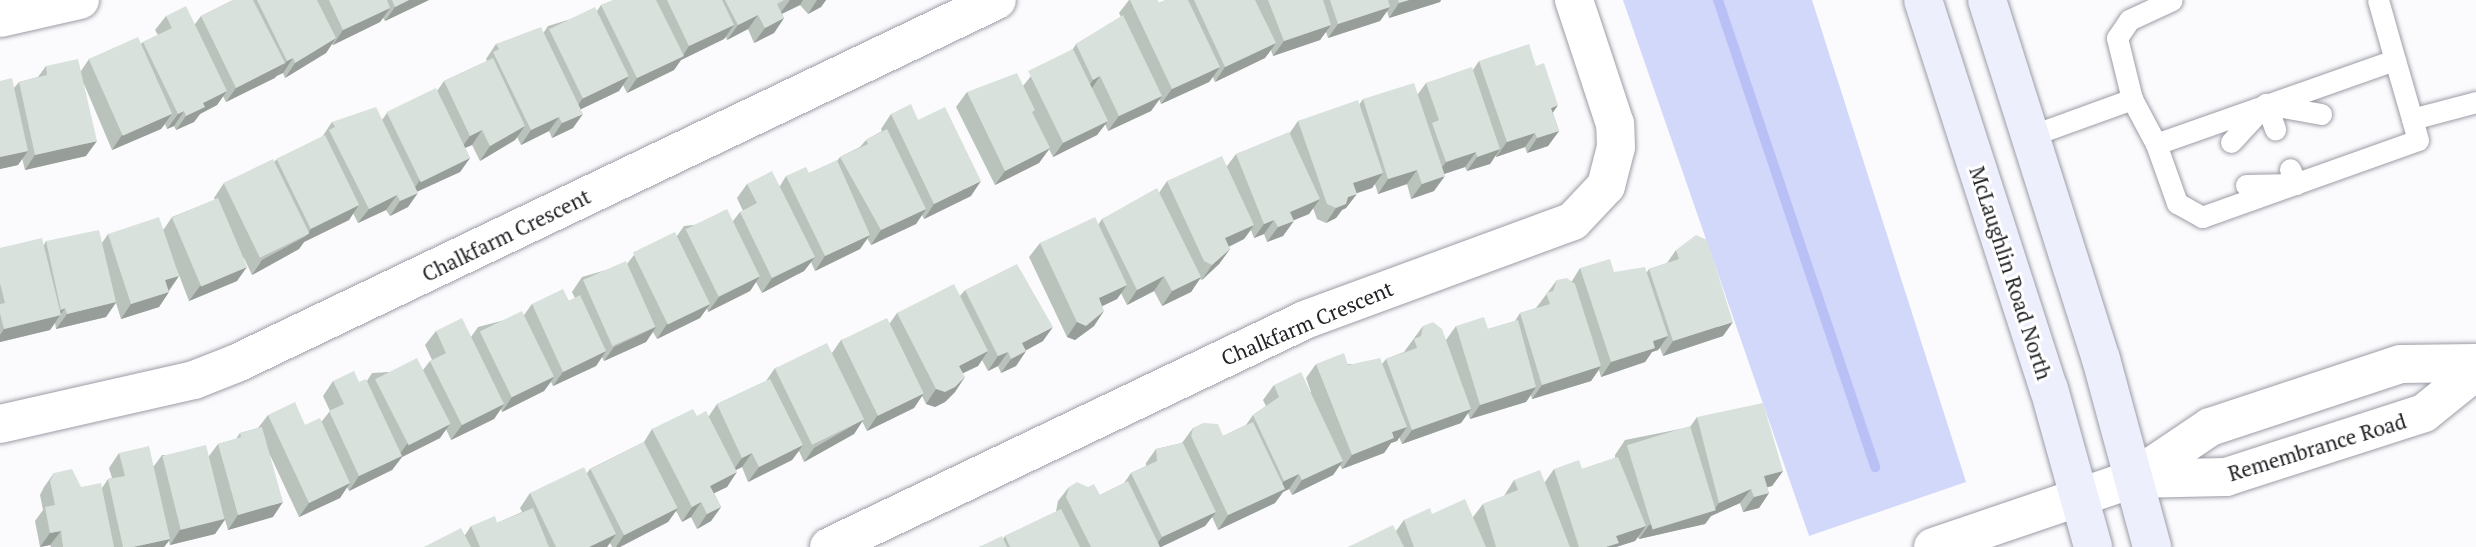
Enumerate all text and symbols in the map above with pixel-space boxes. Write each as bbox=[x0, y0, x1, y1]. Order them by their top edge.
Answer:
street label: McLaughlin Road North bbox=[1965, 163, 2057, 383]
street label: Chalkfarm Crescent bbox=[418, 183, 594, 287]
street label: Chalkfarm Crescent bbox=[1217, 275, 1397, 371]
street label: Remembrance Road bbox=[2225, 408, 2409, 486]

